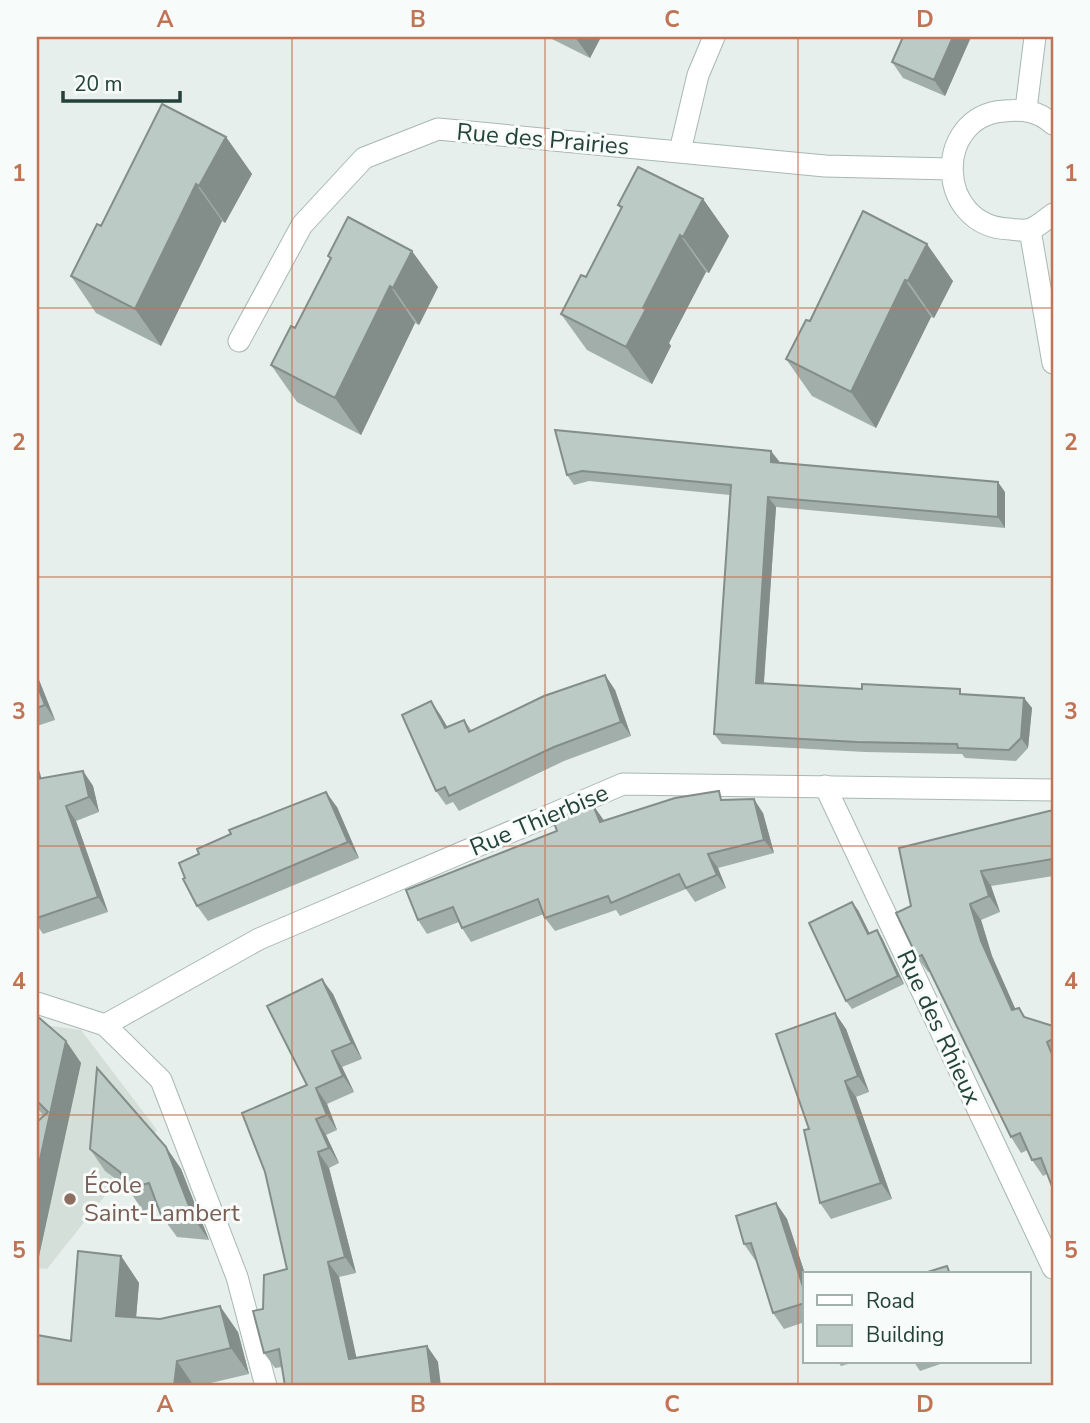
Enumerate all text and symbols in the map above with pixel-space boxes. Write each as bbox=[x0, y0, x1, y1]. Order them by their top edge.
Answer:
text: A bbox=[156, 4, 174, 35]
text: B bbox=[410, 4, 426, 35]
text: C bbox=[664, 4, 680, 35]
text: D bbox=[916, 4, 934, 35]
scale bar bbox=[63, 60, 180, 104]
text: 20 m bbox=[74, 70, 123, 98]
street label: Rue des Prairies bbox=[455, 116, 631, 162]
text: 1 bbox=[12, 158, 26, 189]
text: 1 bbox=[1064, 158, 1078, 189]
text: 2 bbox=[12, 427, 26, 458]
text: 2 bbox=[1064, 427, 1078, 458]
text: 3 bbox=[12, 696, 26, 727]
text: 3 bbox=[1064, 696, 1078, 727]
street label: Rue Thierbise bbox=[465, 776, 613, 864]
street label: Rue des Rhieux bbox=[889, 945, 989, 1110]
text: 4 bbox=[12, 966, 26, 997]
text: 4 bbox=[1064, 966, 1078, 997]
place label: École Saint-Lambert bbox=[84, 1169, 240, 1229]
marker: École Saint-Lambert bbox=[62, 1191, 78, 1207]
text: 5 bbox=[12, 1235, 26, 1266]
text: 5 bbox=[1064, 1235, 1078, 1266]
legend bbox=[803, 1272, 1030, 1364]
text: Road bbox=[866, 1287, 915, 1315]
text: Building bbox=[866, 1321, 944, 1349]
text: A bbox=[156, 1389, 174, 1420]
text: B bbox=[410, 1389, 426, 1420]
text: C bbox=[664, 1389, 680, 1420]
text: D bbox=[916, 1389, 934, 1420]

